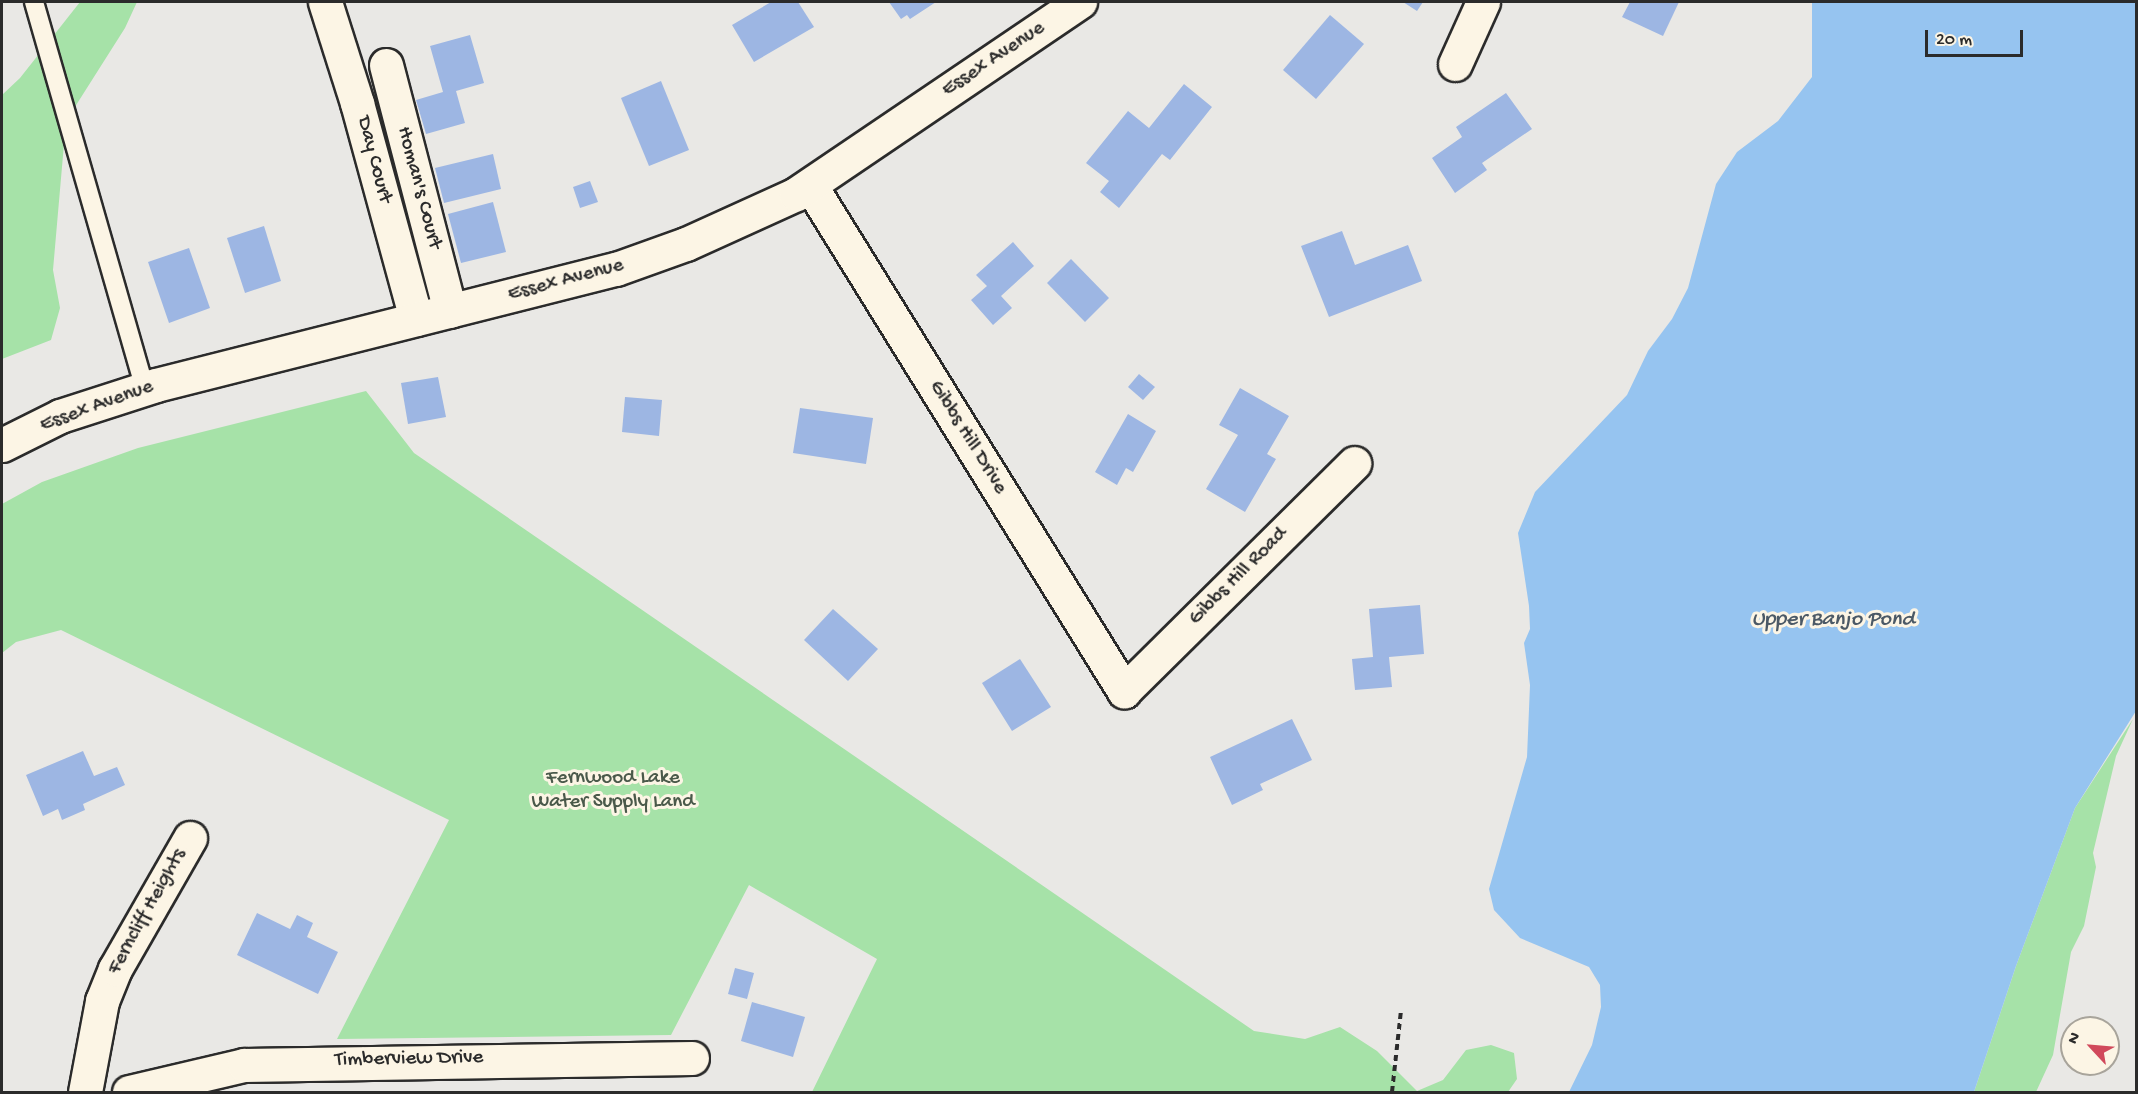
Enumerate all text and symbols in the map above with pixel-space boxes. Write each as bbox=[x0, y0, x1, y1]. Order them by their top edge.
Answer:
street label: Essex Avenue bbox=[938, 16, 1050, 104]
scale bar bbox=[1928, 18, 2026, 56]
text: 20 m bbox=[1936, 30, 1972, 51]
street label: Day Court bbox=[349, 114, 397, 206]
street label: Homan's Court bbox=[390, 124, 446, 252]
street label: Essex Avenue bbox=[505, 253, 627, 309]
street label: Essex Avenue bbox=[37, 375, 157, 439]
street label: Gibbs Hill Drive bbox=[922, 377, 1012, 499]
street label: Gibbs Hill Road bbox=[1184, 522, 1294, 632]
water label: Upper Banjo Pond bbox=[1752, 608, 1914, 634]
park label: Fernwood Lake Water Supply Land bbox=[531, 766, 695, 816]
street label: Ferncliff Heights bbox=[103, 845, 193, 979]
north arrow bbox=[2060, 1016, 2120, 1076]
text: N bbox=[2064, 1030, 2086, 1048]
street label: Timberview Drive bbox=[335, 1046, 483, 1074]

